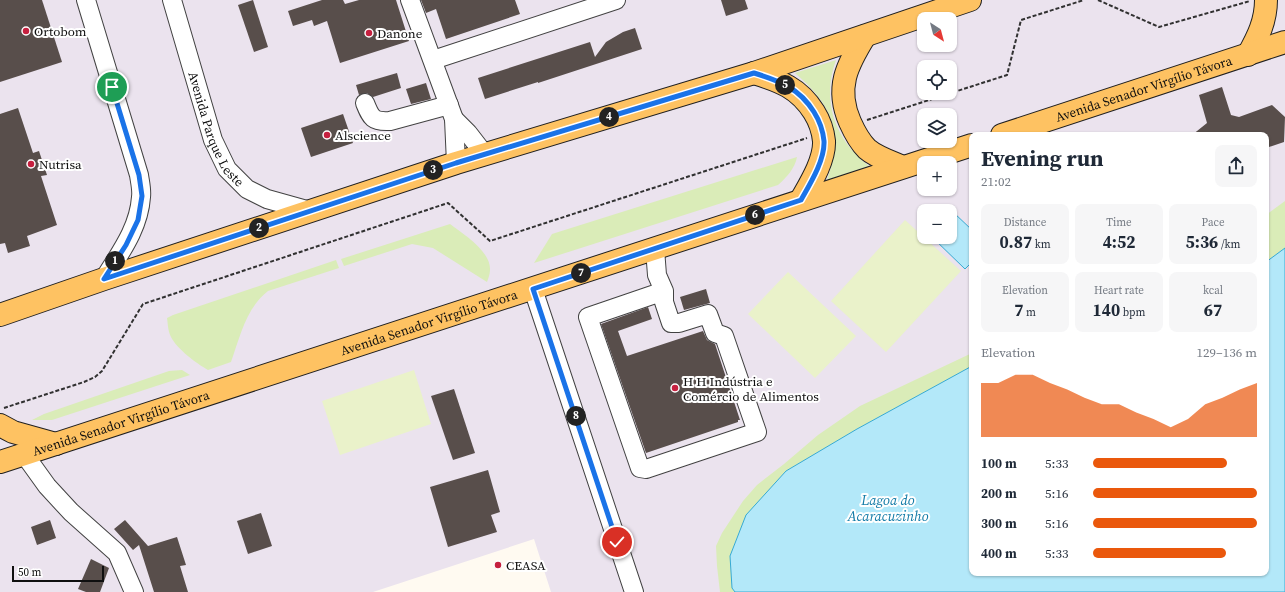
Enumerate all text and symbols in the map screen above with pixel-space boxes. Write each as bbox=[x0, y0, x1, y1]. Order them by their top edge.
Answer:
north arrow bbox=[917, 12, 957, 52]
map controls bbox=[917, 12, 957, 244]
place label: Ortobom bbox=[34, 23, 87, 40]
place label: Danone bbox=[377, 25, 423, 42]
marker: Ortobom bbox=[21, 26, 31, 36]
marker: Danone bbox=[364, 28, 374, 38]
street label: Avenida Senador Virgílio Távora bbox=[1053, 52, 1235, 126]
button: locate bbox=[917, 60, 957, 100]
pin bbox=[95, 70, 129, 104]
street label: Avenida Parque Leste bbox=[184, 70, 248, 191]
pin: 5 bbox=[775, 75, 795, 95]
icon: arrive bbox=[101, 76, 123, 98]
text: 5 bbox=[782, 77, 788, 92]
pin: 4 bbox=[599, 107, 619, 127]
button: layers bbox=[917, 108, 957, 148]
text: 4 bbox=[606, 109, 612, 124]
place label: Alscience bbox=[335, 127, 391, 144]
marker: Alscience bbox=[322, 130, 332, 140]
text: Evening run bbox=[981, 143, 1104, 173]
button: share bbox=[1215, 145, 1257, 187]
place label: Nutrisa bbox=[39, 156, 82, 173]
button: + bbox=[917, 156, 957, 196]
marker: Nutrisa bbox=[26, 159, 36, 169]
pin: 3 bbox=[423, 160, 443, 180]
text: 3 bbox=[430, 162, 436, 177]
text: 21:02 bbox=[981, 173, 1011, 190]
button: − bbox=[917, 204, 957, 244]
pin: 6 bbox=[745, 205, 765, 225]
text: 6 bbox=[752, 207, 758, 222]
text: Distance bbox=[1004, 215, 1046, 230]
text: Time bbox=[1106, 215, 1132, 230]
text: Pace bbox=[1201, 215, 1225, 230]
pin: 2 bbox=[249, 218, 269, 238]
text: 2 bbox=[256, 220, 262, 235]
text: 0.87 bbox=[999, 230, 1032, 254]
text: 4:52 bbox=[1103, 230, 1135, 254]
text: 5:36 bbox=[1186, 230, 1218, 254]
text: km bbox=[1032, 237, 1051, 252]
text: /km bbox=[1218, 237, 1240, 252]
pin: 1 bbox=[105, 251, 125, 271]
text: 1 bbox=[112, 253, 118, 268]
pin: 7 bbox=[571, 263, 591, 283]
text: 7 bbox=[578, 265, 584, 280]
text: Elevation bbox=[1002, 283, 1048, 298]
text: Heart rate bbox=[1094, 283, 1144, 298]
text: kcal bbox=[1203, 283, 1223, 298]
street label: Avenida Senador Virgílio Távora bbox=[338, 286, 520, 359]
text: 7 bbox=[1014, 298, 1023, 322]
text: 140 bbox=[1093, 298, 1120, 322]
text: 67 bbox=[1204, 298, 1222, 322]
text: m bbox=[1023, 305, 1036, 320]
text: bpm bbox=[1120, 305, 1145, 320]
text: Elevation bbox=[981, 344, 1035, 361]
text: 129–136 m bbox=[1197, 344, 1257, 361]
place label: H H Indústria e Comércio de Alimentos bbox=[683, 373, 819, 405]
marker: H H Indústria e Comércio de Alimentos bbox=[670, 383, 680, 393]
street label: Avenida Senador Virgílio Távora bbox=[30, 386, 212, 460]
pin: 8 bbox=[566, 406, 586, 426]
text: 8 bbox=[573, 408, 579, 423]
text: 100 m bbox=[981, 455, 1017, 472]
text: 5:33 bbox=[1045, 455, 1068, 472]
text: 200 m bbox=[981, 485, 1017, 502]
text: 5:16 bbox=[1045, 485, 1068, 502]
water label: Lagoa do Acaracuzinho bbox=[846, 490, 929, 526]
text: 300 m bbox=[981, 515, 1017, 532]
text: 5:16 bbox=[1045, 515, 1068, 532]
pin bbox=[600, 525, 634, 559]
icon: check bbox=[606, 531, 628, 553]
text: 400 m bbox=[981, 545, 1017, 562]
text: 5:33 bbox=[1045, 545, 1068, 562]
place label: CEASA bbox=[506, 557, 546, 574]
marker: CEASA bbox=[493, 560, 503, 570]
scale bar bbox=[12, 564, 104, 583]
text: 50 m bbox=[18, 565, 41, 580]

